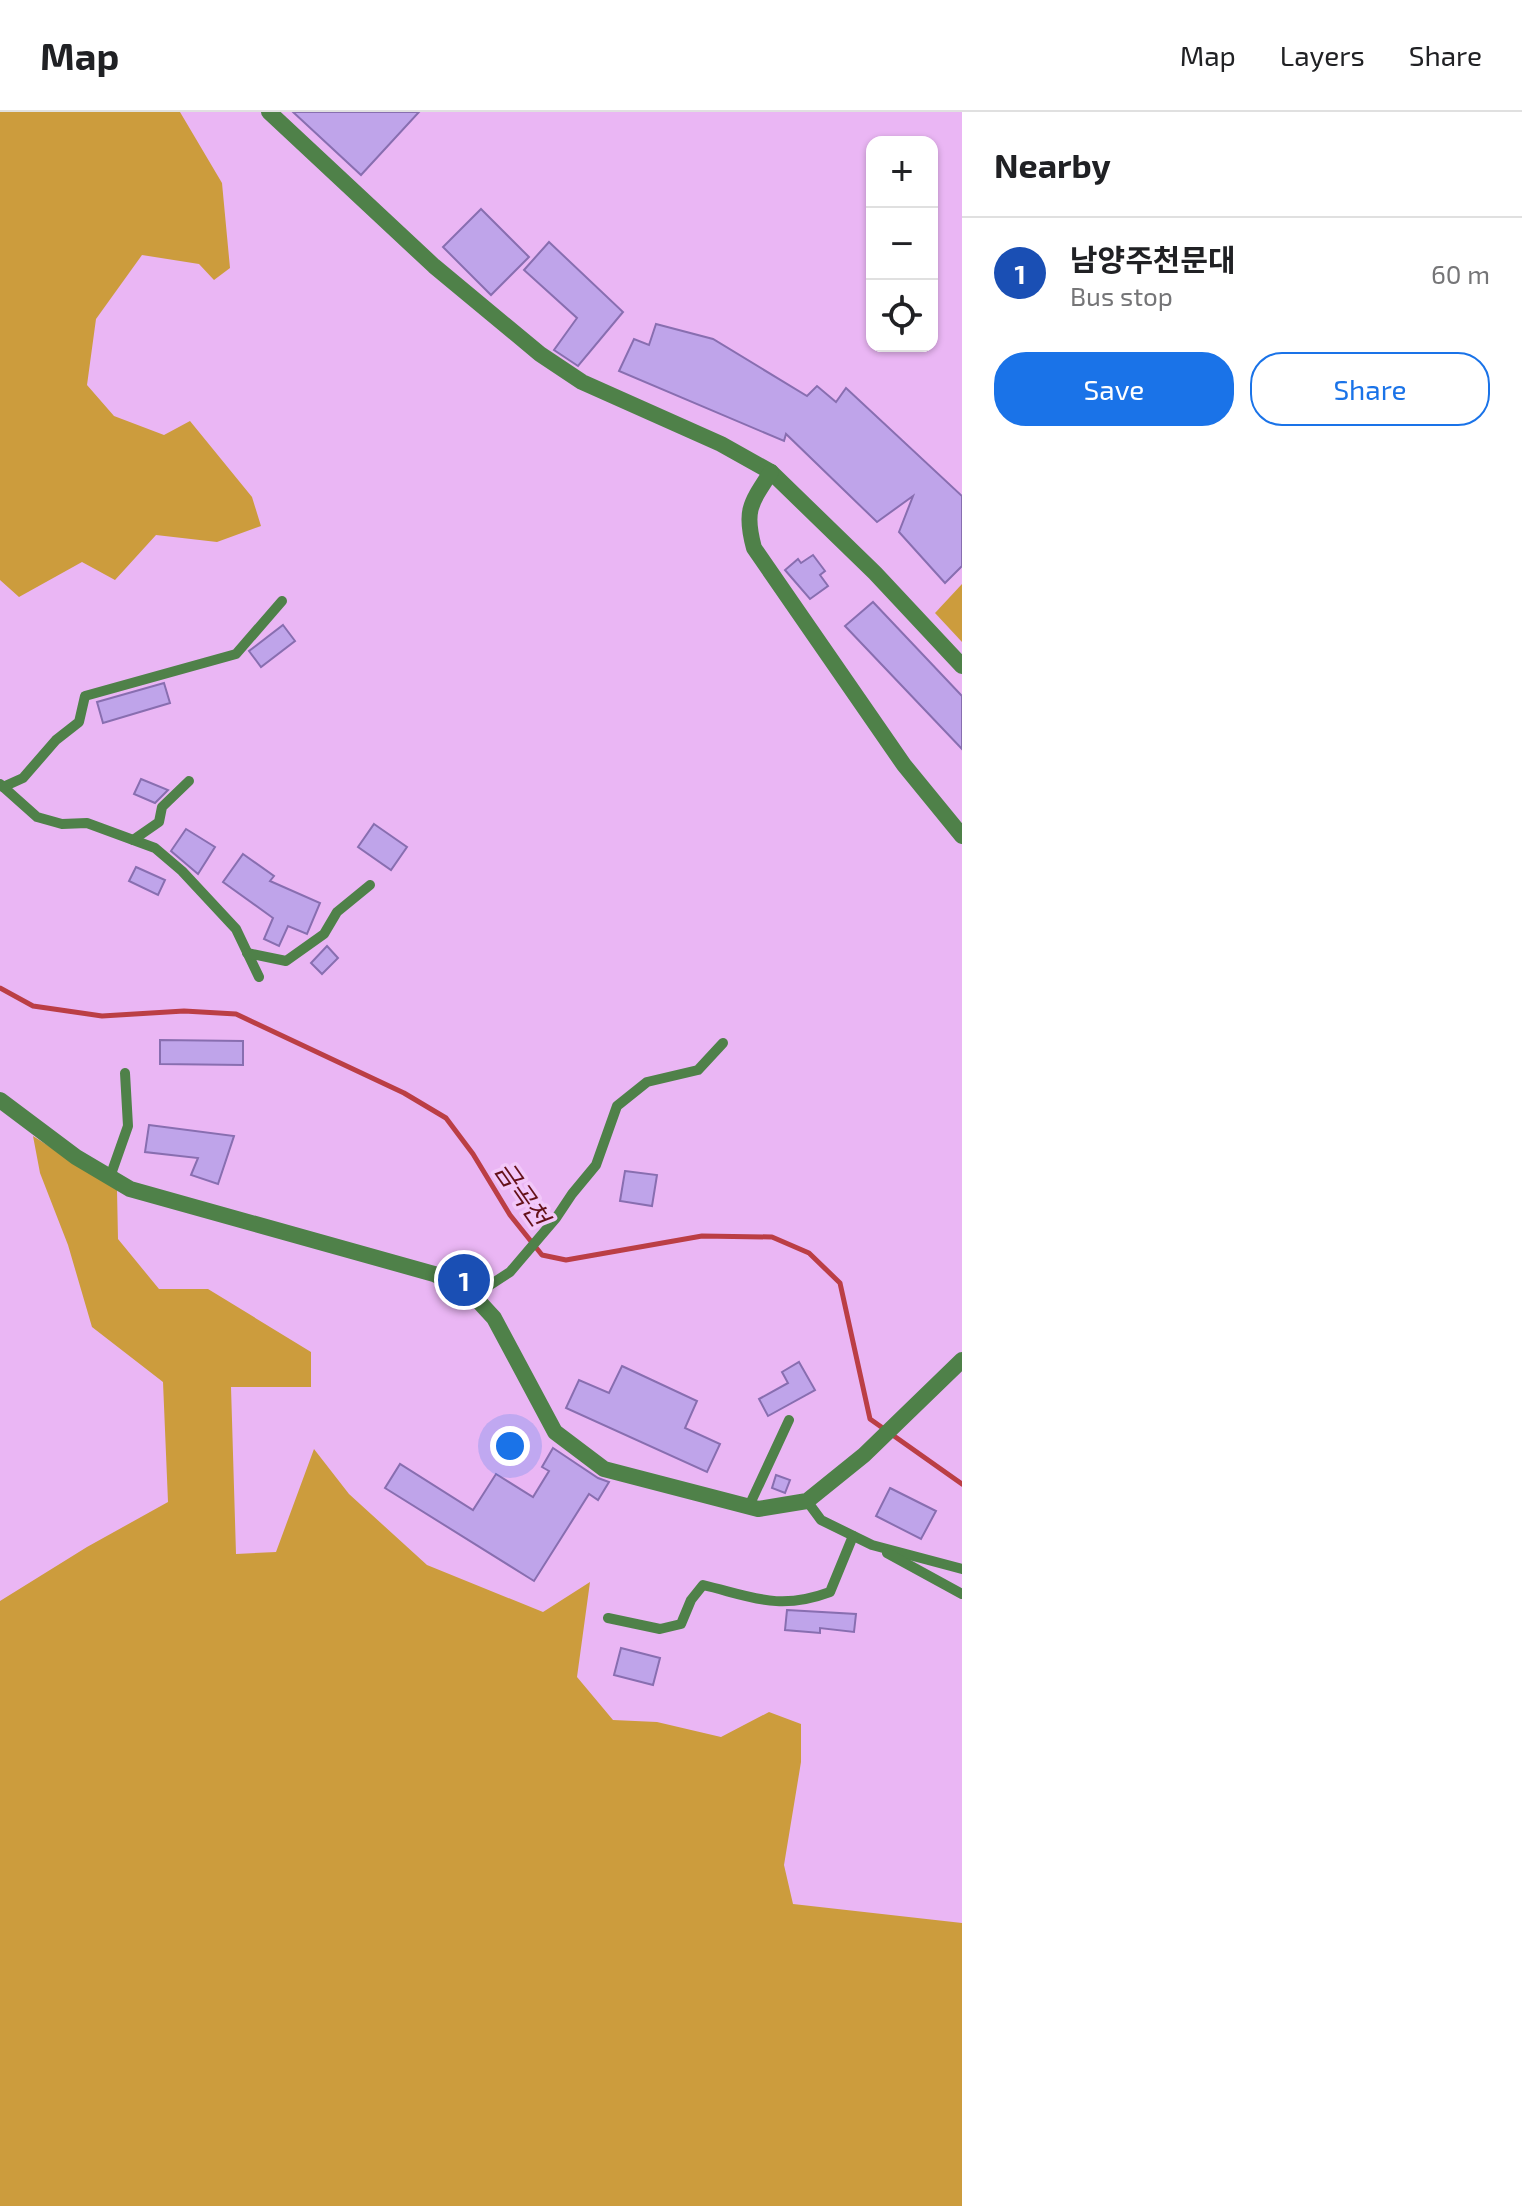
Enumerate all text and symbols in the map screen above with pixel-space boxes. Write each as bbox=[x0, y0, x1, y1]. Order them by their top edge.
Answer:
text: Map bbox=[40, 32, 119, 78]
text: Map bbox=[1180, 38, 1236, 72]
text: Layers bbox=[1280, 38, 1365, 72]
text: Share bbox=[1409, 38, 1482, 72]
map controls bbox=[866, 136, 938, 352]
button: + bbox=[866, 136, 938, 208]
text: Nearby bbox=[994, 144, 1111, 185]
button: − bbox=[866, 208, 938, 280]
text: 남양주천문대 bbox=[1070, 241, 1236, 277]
text: 1 bbox=[1014, 258, 1026, 289]
text: 60 m bbox=[1431, 258, 1490, 289]
button: locate bbox=[866, 280, 938, 352]
text: Bus stop bbox=[1070, 280, 1173, 311]
button: Save bbox=[994, 352, 1234, 426]
button: Share bbox=[1250, 352, 1490, 426]
water label: 금곡천 bbox=[490, 1155, 558, 1234]
pin: 1 bbox=[438, 1250, 490, 1310]
your location bbox=[490, 1426, 530, 1466]

